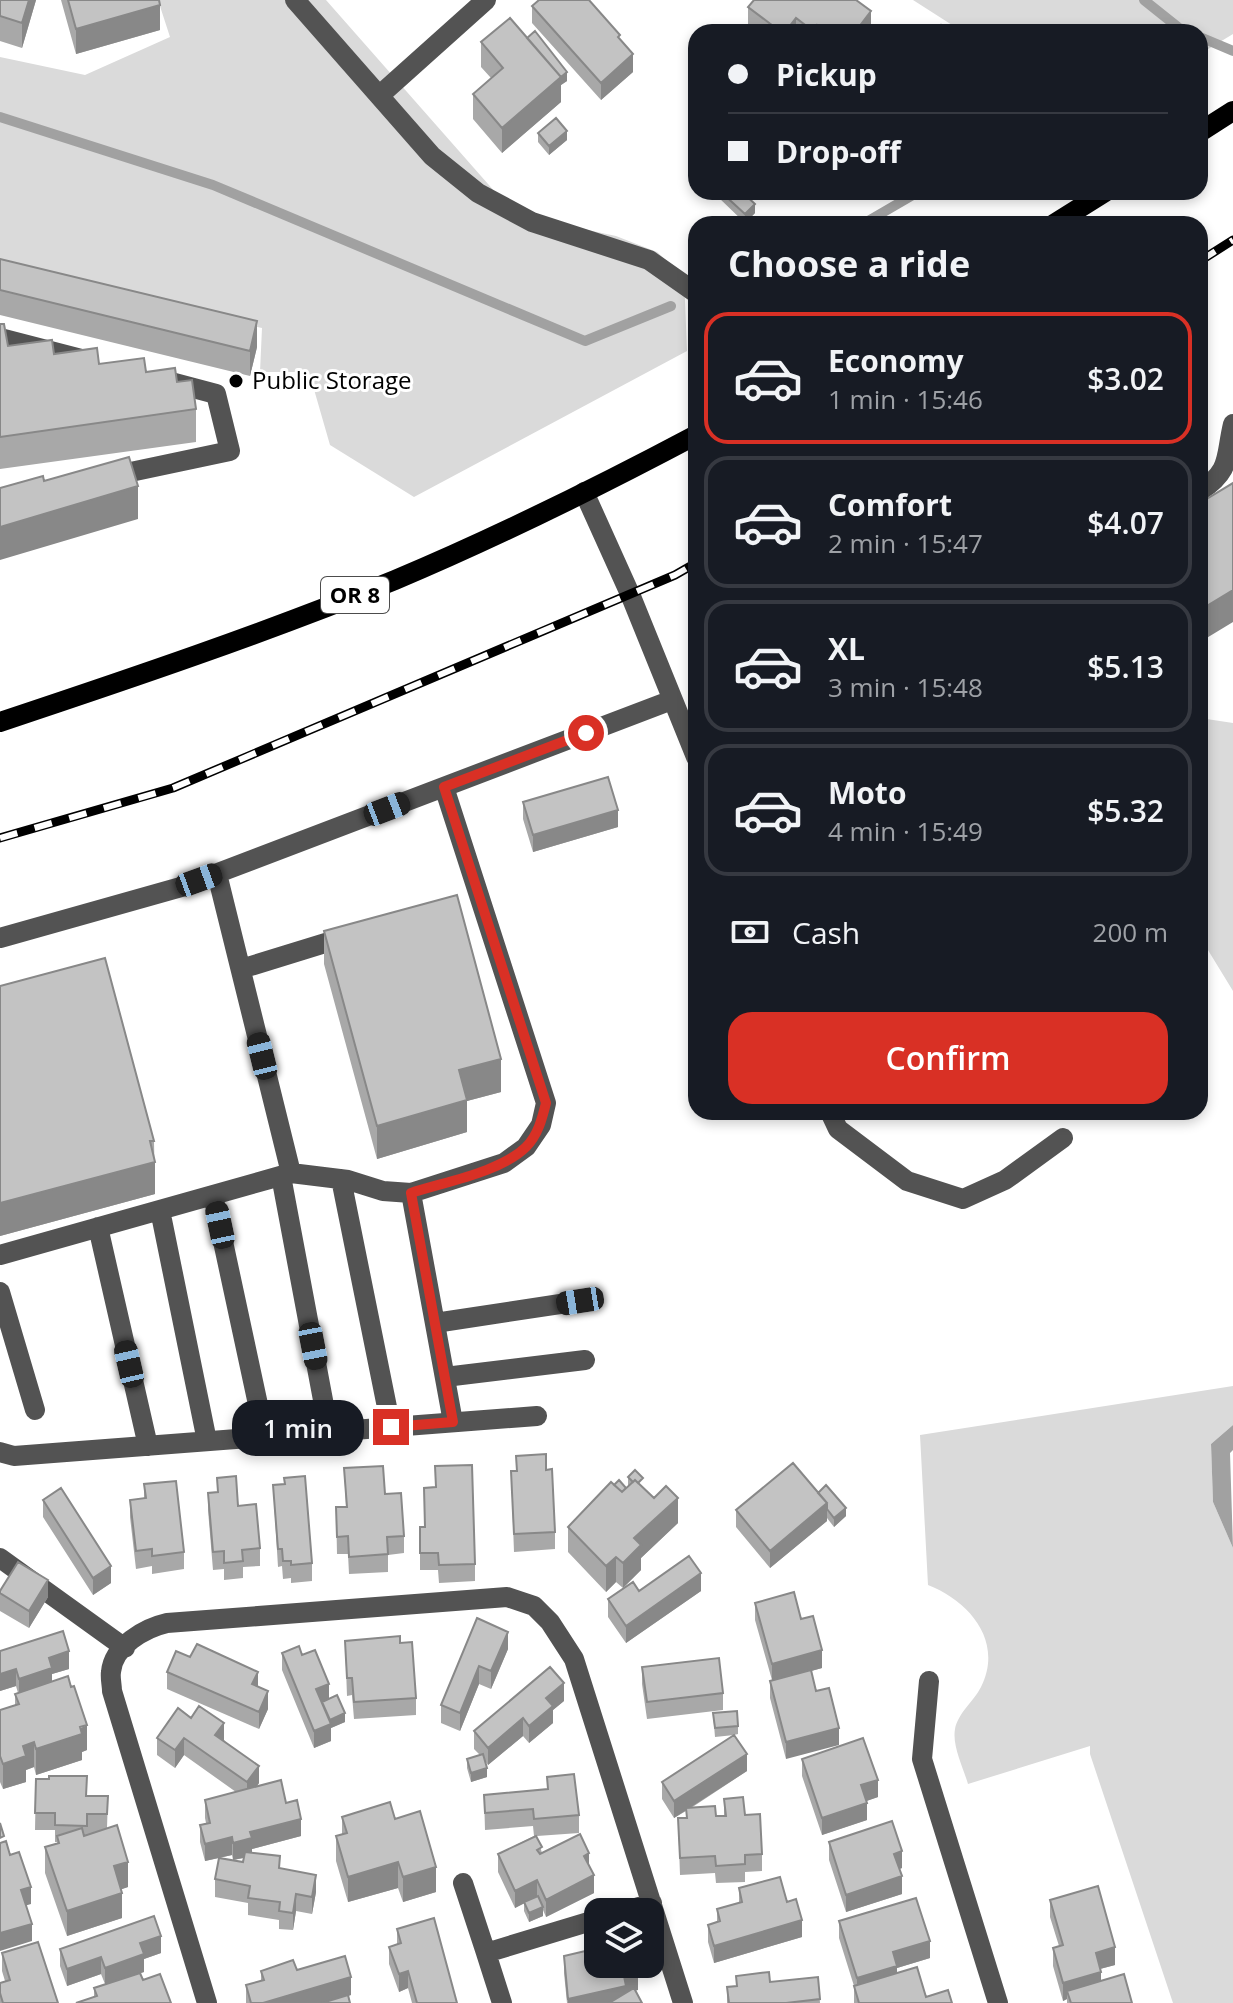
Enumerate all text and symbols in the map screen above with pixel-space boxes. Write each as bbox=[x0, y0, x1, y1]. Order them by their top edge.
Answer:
text: Pickup bbox=[776, 54, 877, 95]
text: Drop-off bbox=[776, 131, 901, 172]
text: Choose a ride bbox=[728, 239, 970, 288]
text: Economy bbox=[828, 340, 964, 381]
icon: car bbox=[732, 342, 804, 414]
text: $3.02 bbox=[1087, 358, 1164, 399]
place label: Public Storage bbox=[252, 363, 412, 396]
marker: Public Storage bbox=[227, 372, 245, 390]
text: 1 min · 15:46 bbox=[828, 381, 983, 417]
text: Comfort bbox=[828, 484, 952, 525]
icon: car bbox=[732, 486, 804, 558]
text: $4.07 bbox=[1087, 502, 1164, 543]
text: 2 min · 15:47 bbox=[828, 525, 983, 561]
road number: OR 8 bbox=[321, 577, 389, 613]
text: XL bbox=[828, 628, 865, 669]
icon: car bbox=[732, 630, 804, 702]
text: $5.13 bbox=[1087, 646, 1164, 687]
text: 3 min · 15:48 bbox=[828, 669, 983, 705]
route start bbox=[568, 715, 604, 751]
text: Moto bbox=[828, 772, 906, 813]
icon: car bbox=[732, 774, 804, 846]
car bbox=[360, 789, 414, 829]
text: $5.32 bbox=[1087, 790, 1164, 831]
text: 4 min · 15:49 bbox=[828, 813, 983, 849]
car bbox=[172, 861, 226, 899]
icon: cash bbox=[728, 910, 772, 954]
text: Cash bbox=[792, 912, 860, 953]
text: 200 m bbox=[1093, 914, 1168, 950]
button: Confirm bbox=[728, 1012, 1168, 1104]
car bbox=[245, 1030, 279, 1082]
car bbox=[203, 1199, 237, 1251]
car bbox=[554, 1285, 606, 1317]
car bbox=[297, 1320, 329, 1372]
car bbox=[112, 1338, 146, 1390]
callout: 1 min bbox=[231, 1399, 363, 1455]
route end bbox=[373, 1409, 409, 1445]
text: 1 min bbox=[263, 1410, 333, 1446]
map controls bbox=[584, 1898, 664, 1978]
button: layers bbox=[584, 1898, 664, 1978]

